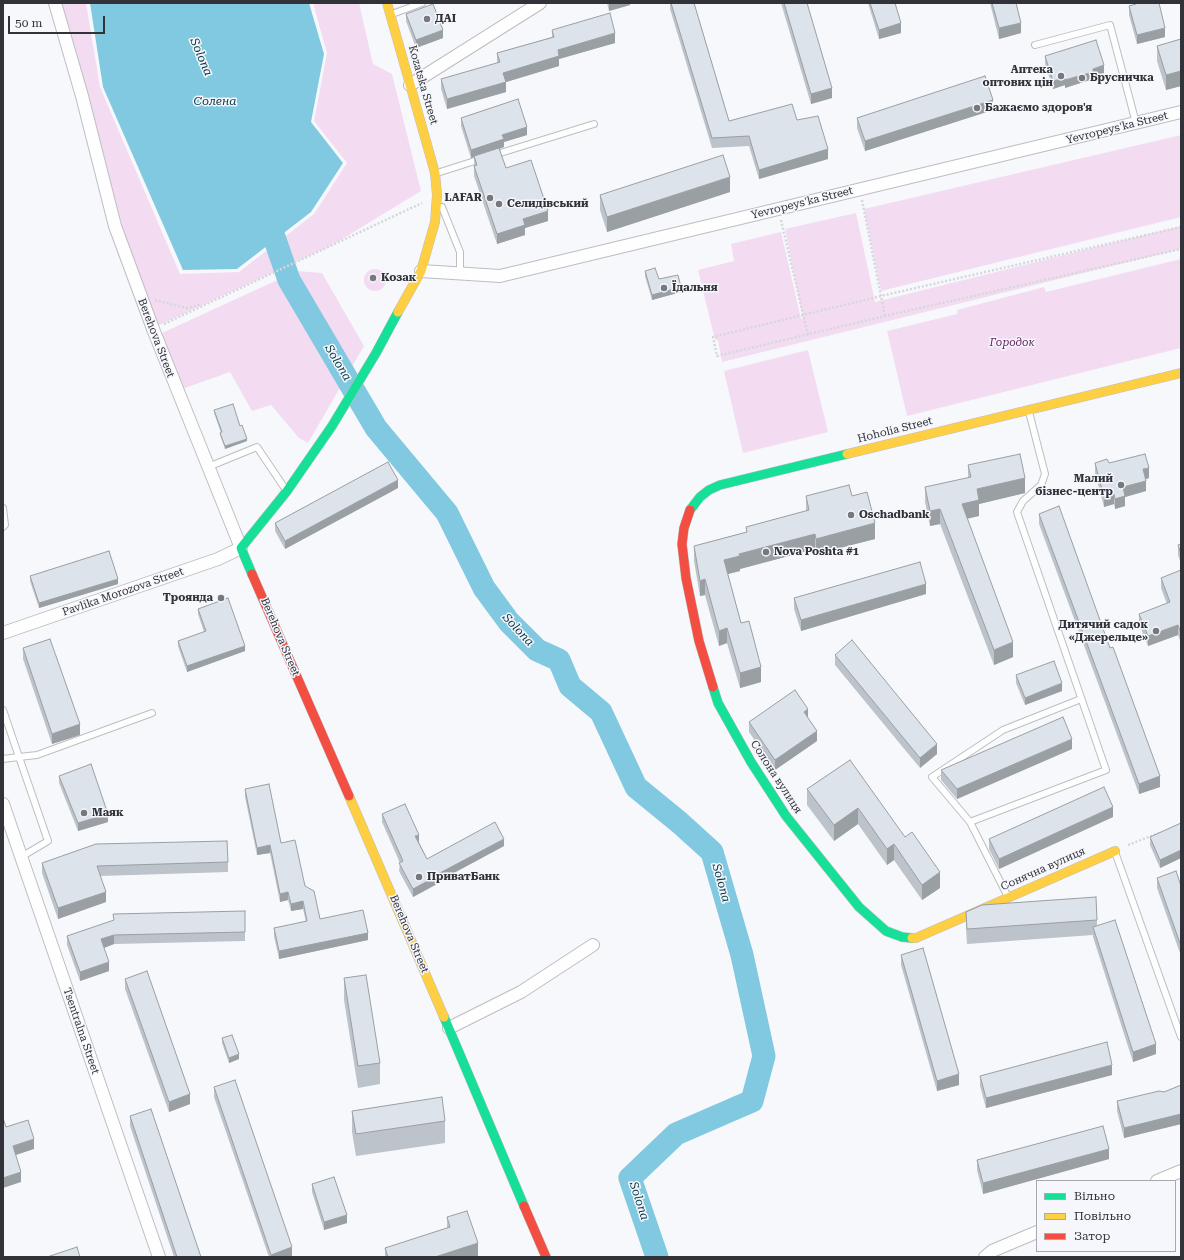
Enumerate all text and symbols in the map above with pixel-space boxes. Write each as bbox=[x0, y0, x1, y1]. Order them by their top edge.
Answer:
scale bar bbox=[10, 8, 107, 34]
place label: ДАІ bbox=[435, 12, 456, 26]
marker: ДАІ bbox=[422, 14, 432, 24]
text: 50 m bbox=[15, 16, 42, 30]
water label: Solona bbox=[187, 36, 215, 78]
street label: Kozatska Street bbox=[405, 44, 441, 126]
place label: Аптека оптових цін bbox=[983, 63, 1053, 89]
marker: Аптека оптових цін bbox=[1056, 71, 1066, 81]
place label: Брусничка bbox=[1090, 71, 1154, 85]
marker: Брусничка bbox=[1077, 73, 1087, 83]
water label: Солена bbox=[194, 94, 236, 108]
place label: Бажаємо здоров'я bbox=[985, 101, 1092, 115]
marker: Бажаємо здоров'я bbox=[972, 103, 982, 113]
street label: Yevropeysʹka Street bbox=[1065, 109, 1169, 147]
street label: Yevropeysʹka Street bbox=[750, 184, 854, 222]
place label: LAFAR bbox=[445, 191, 482, 205]
marker: LAFAR bbox=[485, 193, 495, 203]
place label: Селидівський bbox=[507, 197, 589, 211]
marker: Селидівський bbox=[494, 199, 504, 209]
place label: Козак bbox=[381, 271, 416, 285]
marker: Козак bbox=[368, 273, 378, 283]
place label: Їдальня bbox=[672, 281, 718, 295]
marker: Їдальня bbox=[659, 283, 669, 293]
street label: Berehova Street bbox=[135, 296, 177, 380]
park label: Городок bbox=[989, 336, 1035, 350]
water label: Solona bbox=[322, 342, 354, 384]
street label: Hoholia Street bbox=[856, 414, 934, 446]
place label: Малий бізнес-центр bbox=[1035, 472, 1113, 498]
marker: Малий бізнес-центр bbox=[1116, 480, 1126, 490]
place label: Oschadbank bbox=[859, 508, 930, 522]
marker: Oschadbank bbox=[846, 510, 856, 520]
place label: Nova Poshta #1 bbox=[774, 545, 859, 559]
marker: Nova Poshta #1 bbox=[761, 547, 771, 557]
street label: Pavlika Morozova Street bbox=[61, 565, 185, 619]
place label: Троянда bbox=[163, 591, 213, 605]
marker: Троянда bbox=[216, 593, 226, 603]
street label: Berehova Street bbox=[258, 596, 302, 678]
water label: Solona bbox=[499, 611, 537, 649]
place label: Дитячий садок «Джерельце» bbox=[1058, 618, 1148, 644]
marker: Дитячий садок «Джерельце» bbox=[1151, 626, 1161, 636]
street label: Солона вулиця bbox=[747, 738, 805, 816]
place label: Маяк bbox=[92, 806, 124, 820]
marker: Маяк bbox=[79, 808, 89, 818]
street label: Сонячна вулиця bbox=[999, 844, 1087, 894]
water label: Solona bbox=[709, 862, 733, 904]
place label: ПриватБанк bbox=[427, 870, 500, 884]
marker: ПриватБанк bbox=[414, 872, 424, 882]
street label: Berehova Street bbox=[387, 893, 431, 975]
street label: Tsentralna Street bbox=[60, 986, 102, 1076]
water label: Solona bbox=[626, 1180, 652, 1222]
legend bbox=[1036, 1180, 1176, 1252]
text: Вільно bbox=[1074, 1189, 1115, 1203]
text: Повільно bbox=[1074, 1209, 1131, 1223]
text: Затор bbox=[1074, 1229, 1110, 1243]

